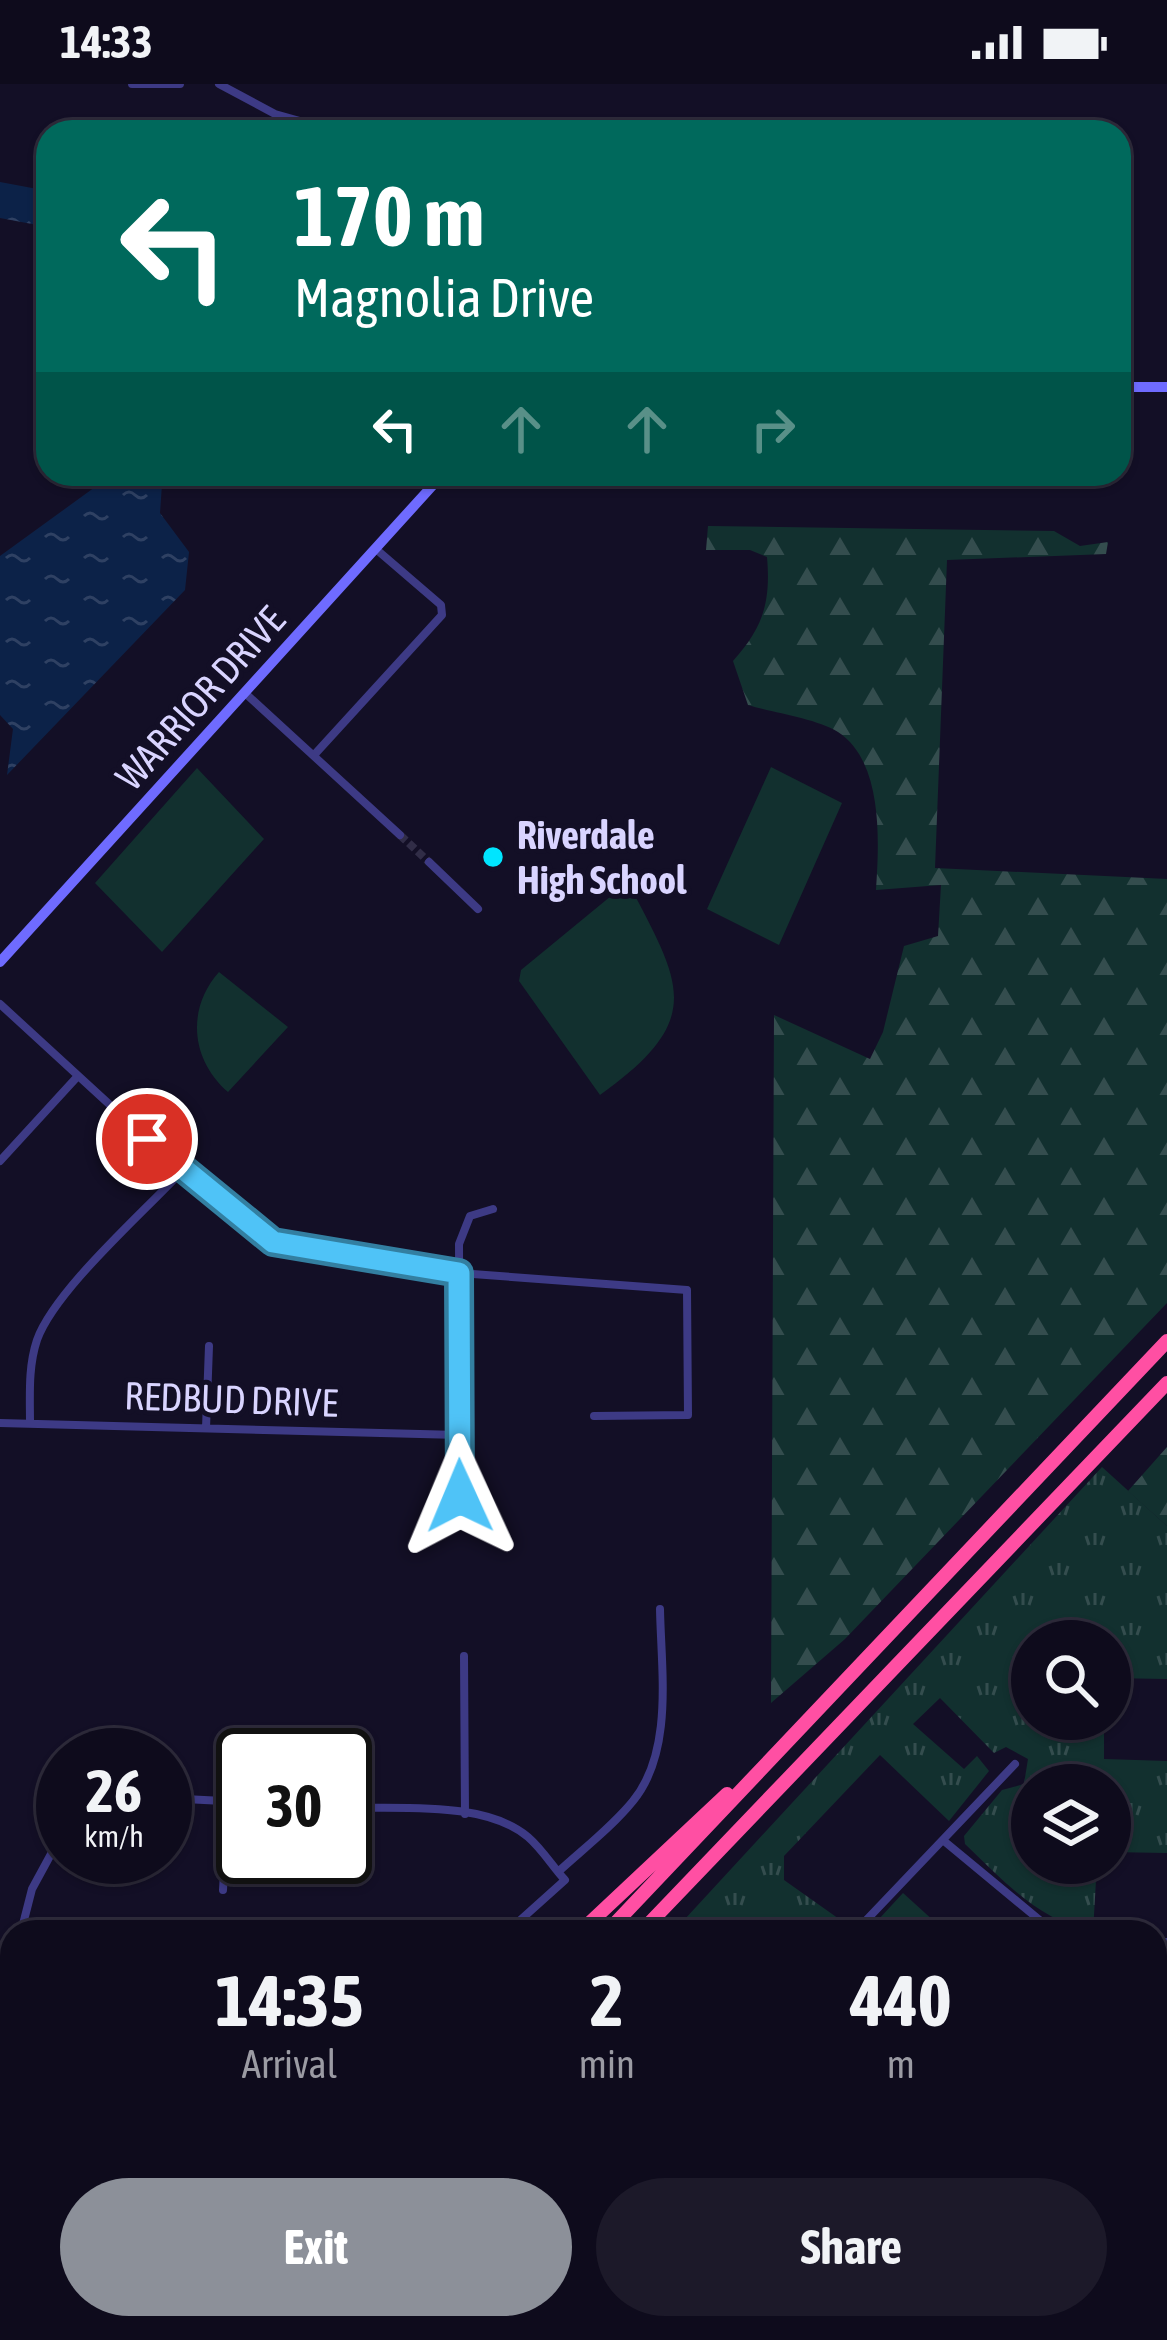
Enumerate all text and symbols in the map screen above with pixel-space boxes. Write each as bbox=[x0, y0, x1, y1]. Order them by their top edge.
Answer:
text: 14:33 bbox=[60, 16, 153, 68]
icon: left bbox=[96, 168, 252, 324]
text: 170 m bbox=[294, 168, 484, 264]
text: Magnolia Drive bbox=[294, 267, 594, 328]
icon: left bbox=[362, 396, 428, 462]
icon: ahead bbox=[488, 396, 554, 462]
icon: ahead bbox=[614, 396, 680, 462]
icon: right bbox=[740, 396, 806, 462]
street label: WARRIOR DRIVE bbox=[107, 597, 294, 798]
place label: Riverdale High School bbox=[517, 813, 687, 902]
marker: Riverdale High School bbox=[480, 844, 506, 870]
pin bbox=[96, 1088, 198, 1190]
icon: arrive bbox=[114, 1106, 180, 1172]
street label: REDBUD DRIVE bbox=[123, 1373, 339, 1425]
position arrow bbox=[397, 1433, 523, 1559]
map controls bbox=[1011, 1620, 1131, 1884]
button: search bbox=[1011, 1620, 1131, 1740]
speed limit sign: 30 bbox=[216, 1728, 372, 1884]
text: 26 bbox=[86, 1756, 142, 1825]
button: layers bbox=[1011, 1764, 1131, 1884]
text: km/h bbox=[84, 1819, 144, 1853]
text: 14:35 bbox=[215, 1959, 364, 2041]
text: 2 bbox=[590, 1959, 624, 2041]
text: 440 bbox=[850, 1959, 952, 2041]
text: Arrival bbox=[242, 2042, 337, 2086]
text: min bbox=[579, 2042, 635, 2086]
text: m bbox=[887, 2042, 915, 2086]
button: Exit bbox=[60, 2178, 572, 2316]
button: Share bbox=[596, 2178, 1107, 2316]

